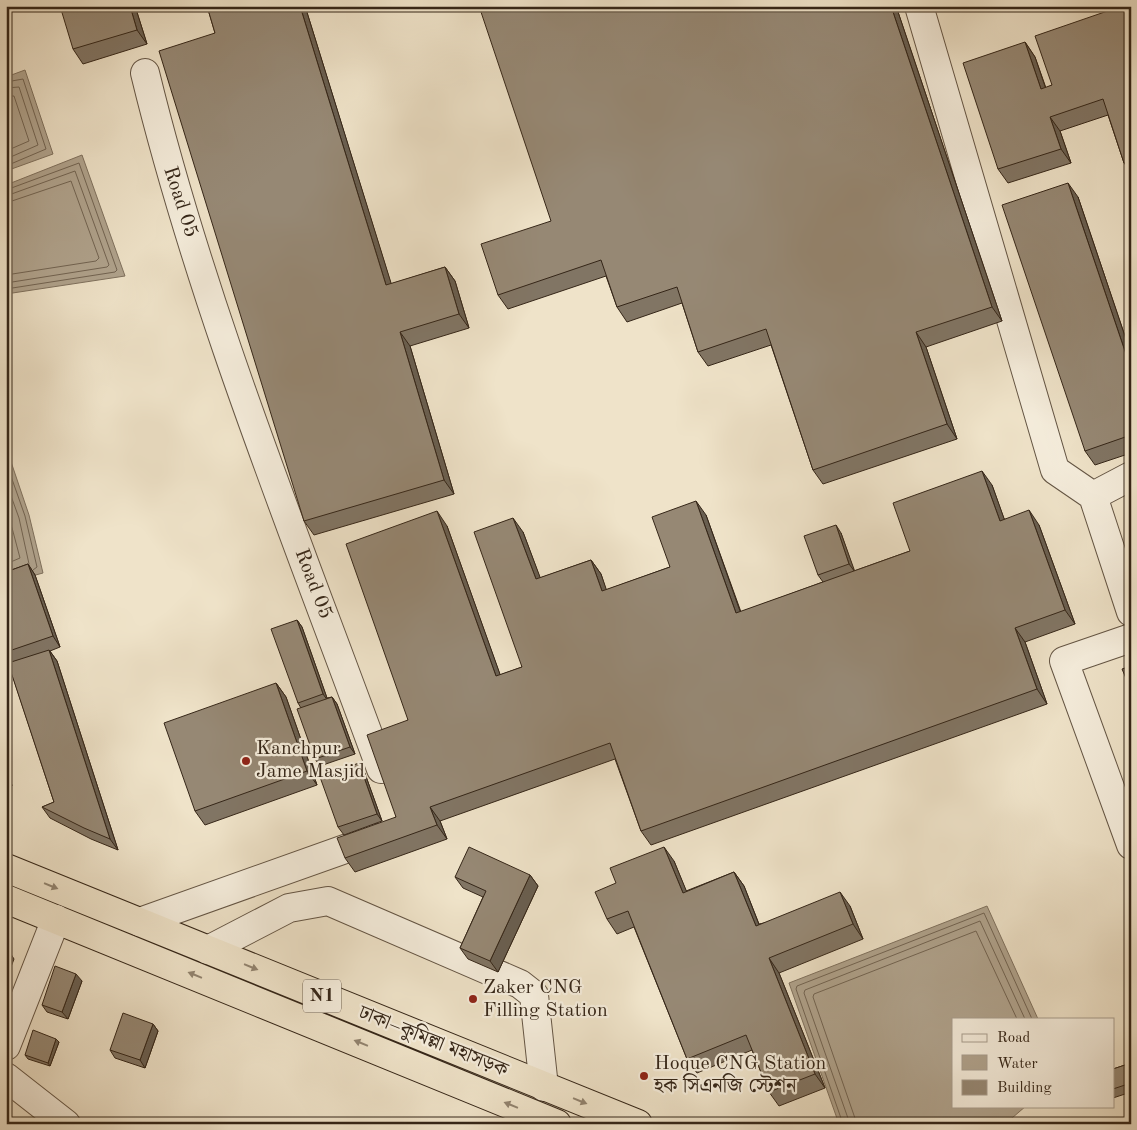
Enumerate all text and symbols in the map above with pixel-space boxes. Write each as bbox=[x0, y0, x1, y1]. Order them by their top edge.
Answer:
street label: Road 05 bbox=[159, 164, 201, 240]
street label: Road 05 bbox=[291, 546, 335, 622]
place label: Kanchpur Jame Masjid bbox=[256, 739, 365, 782]
marker: Kanchpur Jame Masjid bbox=[240, 755, 252, 767]
one-way arrow bbox=[44, 883, 59, 891]
one-way arrow bbox=[244, 964, 258, 972]
one-way arrow bbox=[187, 971, 202, 979]
place label: Zaker CNG Filling Station bbox=[483, 978, 608, 1021]
road number: N1 bbox=[303, 979, 341, 1012]
marker: Zaker CNG Filling Station bbox=[467, 993, 479, 1005]
street label: ঢাকা–কুমিল্লা মহাসড়ক bbox=[354, 999, 513, 1083]
legend bbox=[952, 1018, 1114, 1108]
text: Road bbox=[997, 1031, 1031, 1046]
one-way arrow bbox=[354, 1039, 368, 1047]
place label: Hoque CNG Station হক সিএনজি স্টেশন bbox=[653, 1054, 827, 1097]
text: Water bbox=[997, 1057, 1038, 1072]
marker: Hoque CNG Station হক সিএনজি স্টেশন bbox=[638, 1070, 650, 1082]
text: Building bbox=[997, 1081, 1052, 1096]
one-way arrow bbox=[572, 1097, 587, 1105]
one-way arrow bbox=[504, 1101, 519, 1109]

